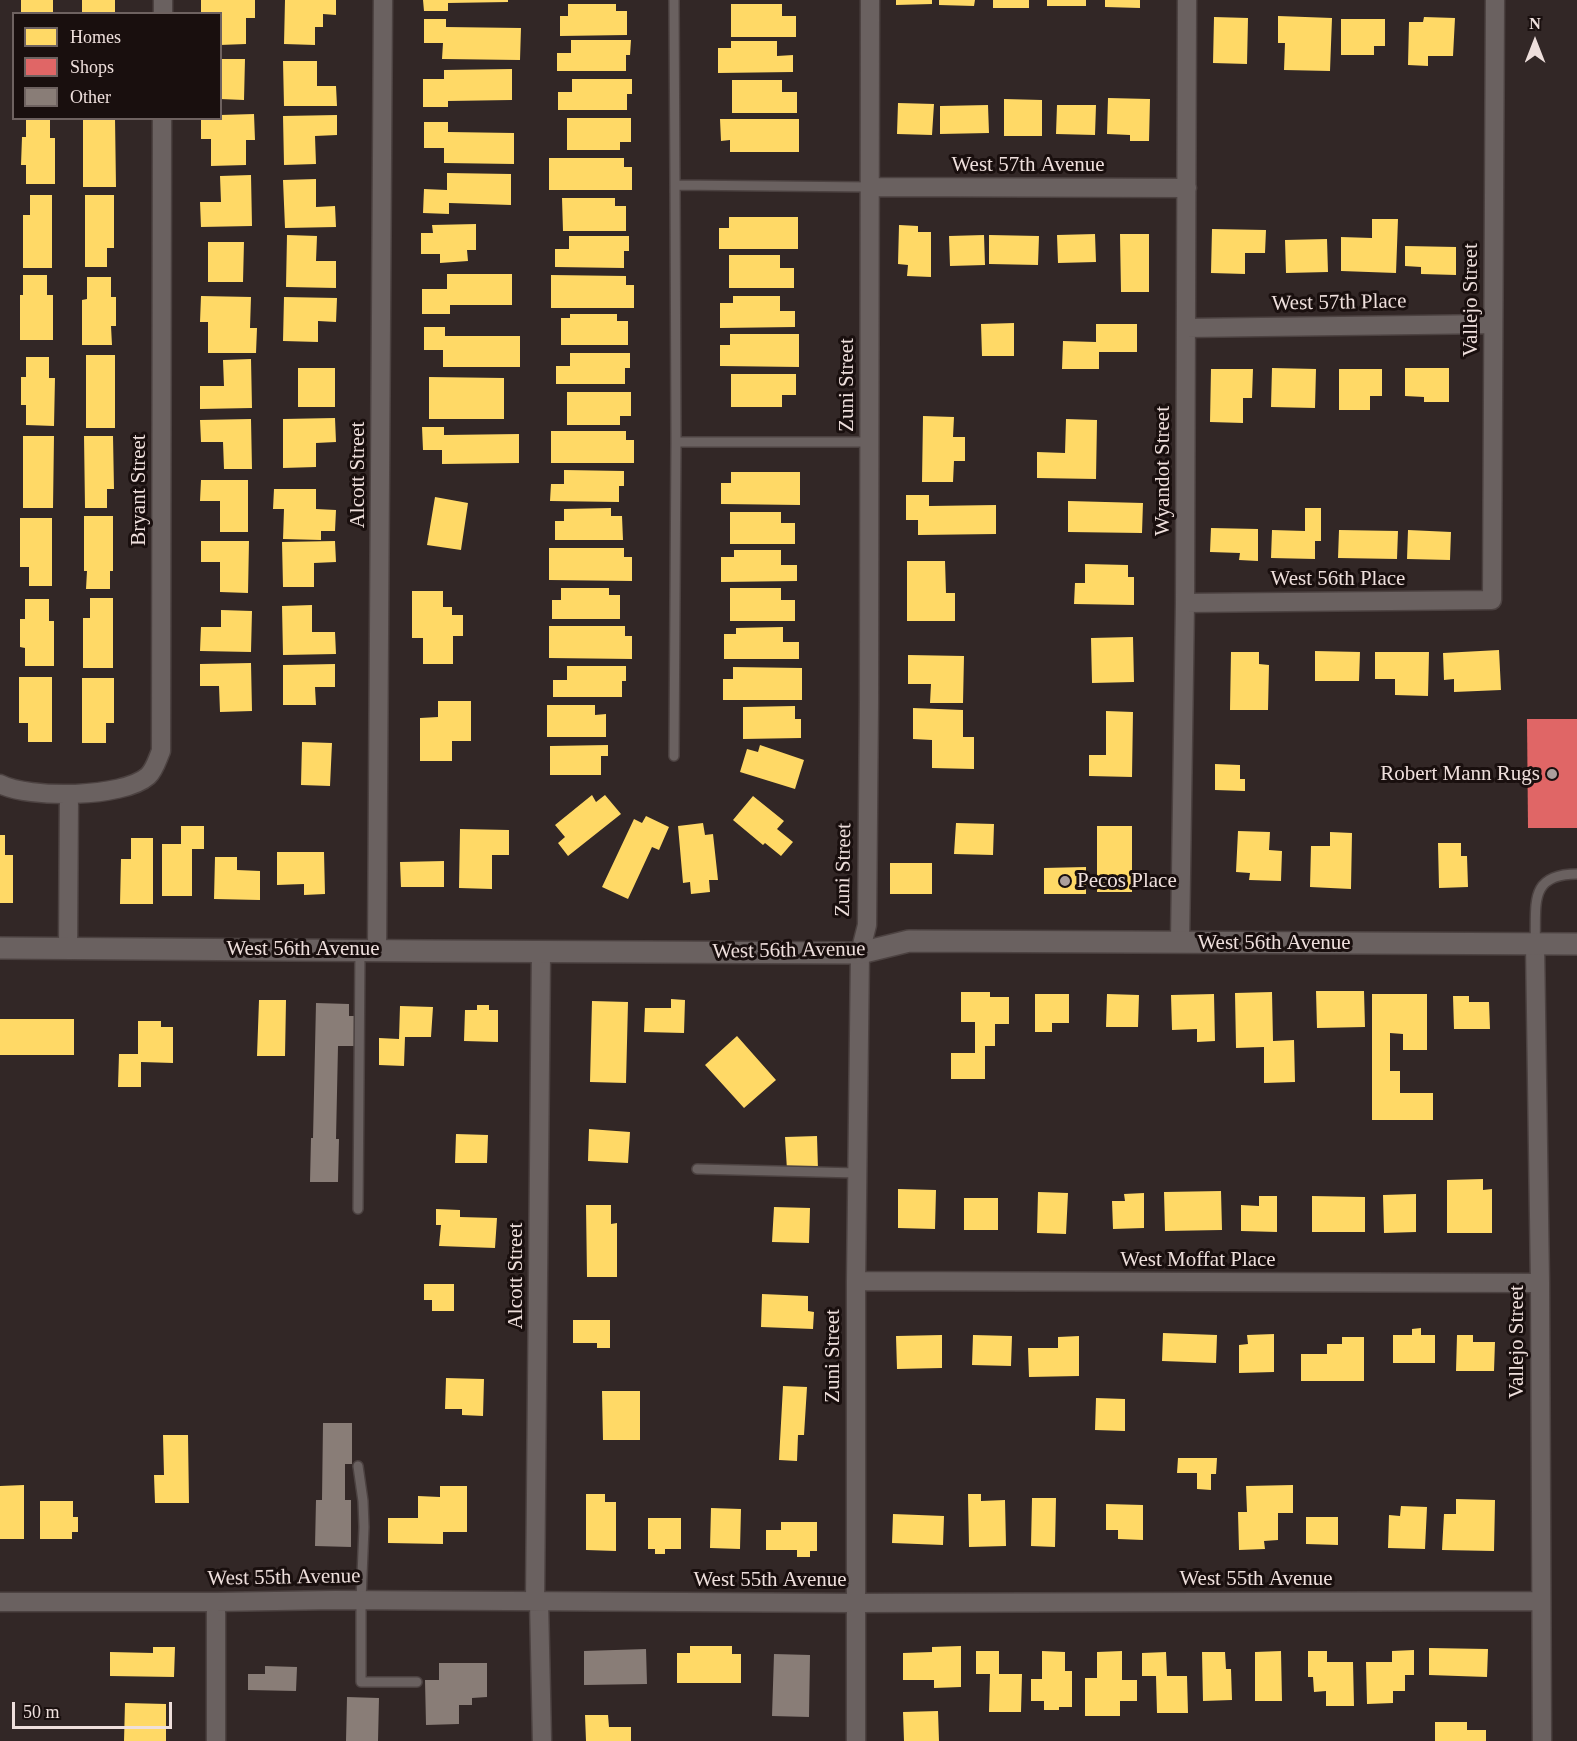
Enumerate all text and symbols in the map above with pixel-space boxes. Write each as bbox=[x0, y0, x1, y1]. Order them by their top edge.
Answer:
legend bbox=[12, 12, 222, 120]
north arrow bbox=[1505, 12, 1565, 72]
text: N bbox=[1529, 15, 1541, 32]
text: Homes bbox=[70, 27, 121, 47]
text: Shops bbox=[70, 57, 114, 77]
text: Other bbox=[70, 87, 111, 107]
street label: West 57th Avenue bbox=[951, 152, 1105, 178]
street label: Vallejo Street bbox=[1458, 243, 1484, 357]
street label: West 57th Place bbox=[1271, 289, 1407, 317]
street label: Zuni Street bbox=[834, 338, 860, 432]
street label: Wyandot Street bbox=[1150, 406, 1176, 536]
street label: Alcott Street bbox=[345, 422, 371, 528]
street label: Bryant Street bbox=[126, 434, 152, 546]
street label: West 56th Place bbox=[1271, 566, 1405, 592]
place label: Robert Mann Rugs bbox=[1380, 761, 1540, 787]
marker: Robert Mann Rugs bbox=[1545, 767, 1559, 781]
street label: Zuni Street bbox=[831, 823, 857, 917]
place label: Pecos Place bbox=[1077, 868, 1177, 894]
marker: Pecos Place bbox=[1058, 874, 1072, 888]
street label: West 56th Avenue bbox=[1197, 930, 1351, 956]
street label: West 56th Avenue bbox=[226, 936, 380, 962]
street label: West 56th Avenue bbox=[712, 937, 866, 965]
street label: Alcott Street bbox=[503, 1223, 529, 1329]
street label: West Moffat Place bbox=[1120, 1247, 1276, 1273]
street label: Vallejo Street bbox=[1504, 1285, 1530, 1399]
street label: Zuni Street bbox=[820, 1309, 846, 1403]
street label: West 55th Avenue bbox=[207, 1564, 361, 1592]
street label: West 55th Avenue bbox=[1179, 1566, 1333, 1592]
street label: West 55th Avenue bbox=[693, 1567, 847, 1593]
scale bar bbox=[15, 1690, 176, 1728]
text: 50 m bbox=[23, 1702, 60, 1722]

